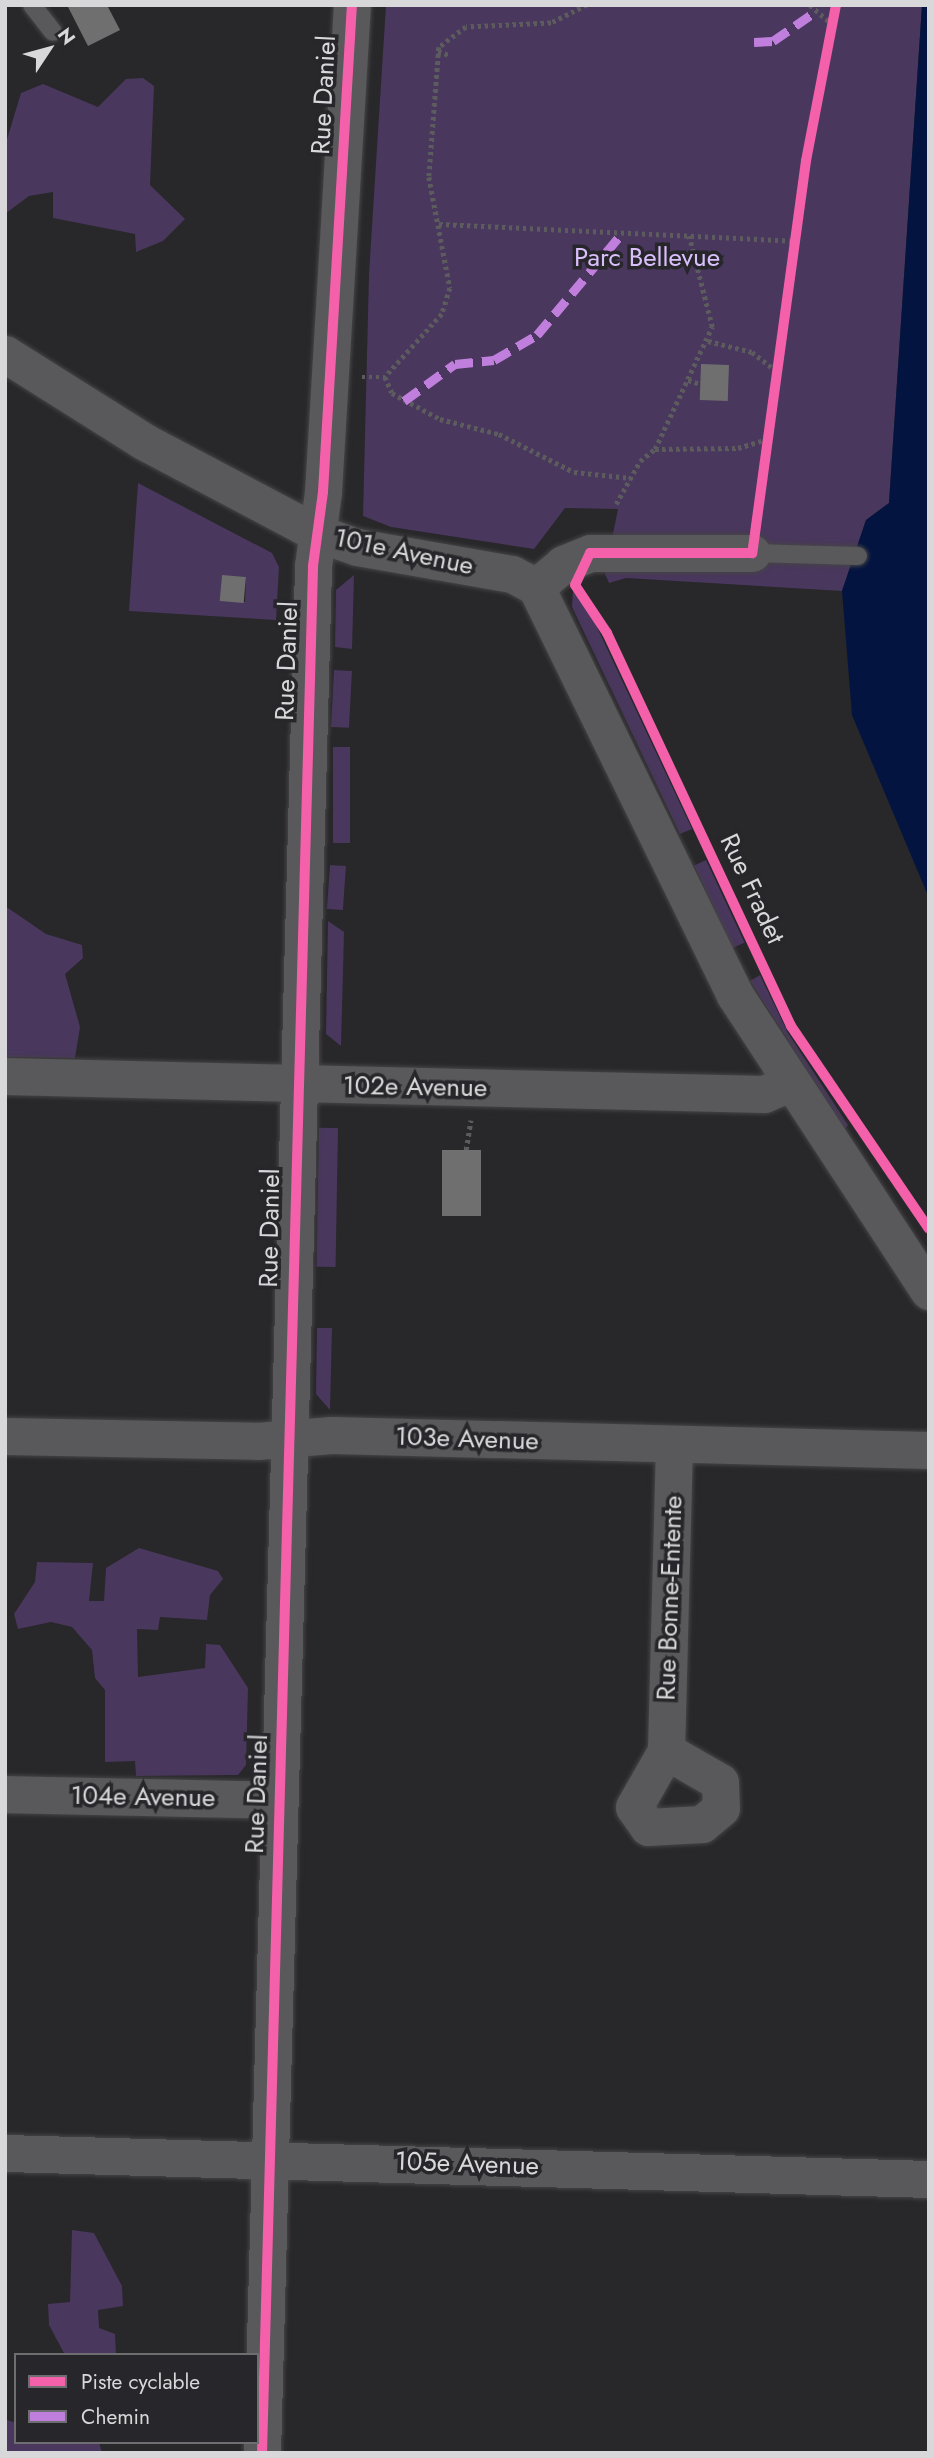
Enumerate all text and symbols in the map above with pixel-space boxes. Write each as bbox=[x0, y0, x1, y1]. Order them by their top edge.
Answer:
north arrow bbox=[14, 14, 84, 84]
text: N bbox=[51, 22, 82, 50]
street label: Rue Daniel bbox=[305, 35, 343, 155]
park label: Parc Bellevue bbox=[574, 242, 720, 274]
street label: 101e Avenue bbox=[332, 522, 476, 582]
street label: Rue Daniel bbox=[269, 601, 305, 721]
street label: Rue Fradet bbox=[713, 829, 791, 949]
street label: 102e Avenue bbox=[343, 1070, 487, 1104]
street label: Rue Daniel bbox=[253, 1168, 287, 1288]
street label: 103e Avenue bbox=[395, 1421, 539, 1457]
street label: Rue Bonne-Entente bbox=[651, 1495, 689, 1701]
street label: Rue Daniel bbox=[239, 1734, 275, 1854]
street label: 104e Avenue bbox=[70, 1780, 216, 1814]
street label: 105e Avenue bbox=[394, 2146, 540, 2182]
legend bbox=[14, 2353, 259, 2444]
text: Piste cyclable bbox=[81, 2367, 200, 2397]
text: Chemin bbox=[81, 2402, 150, 2432]

